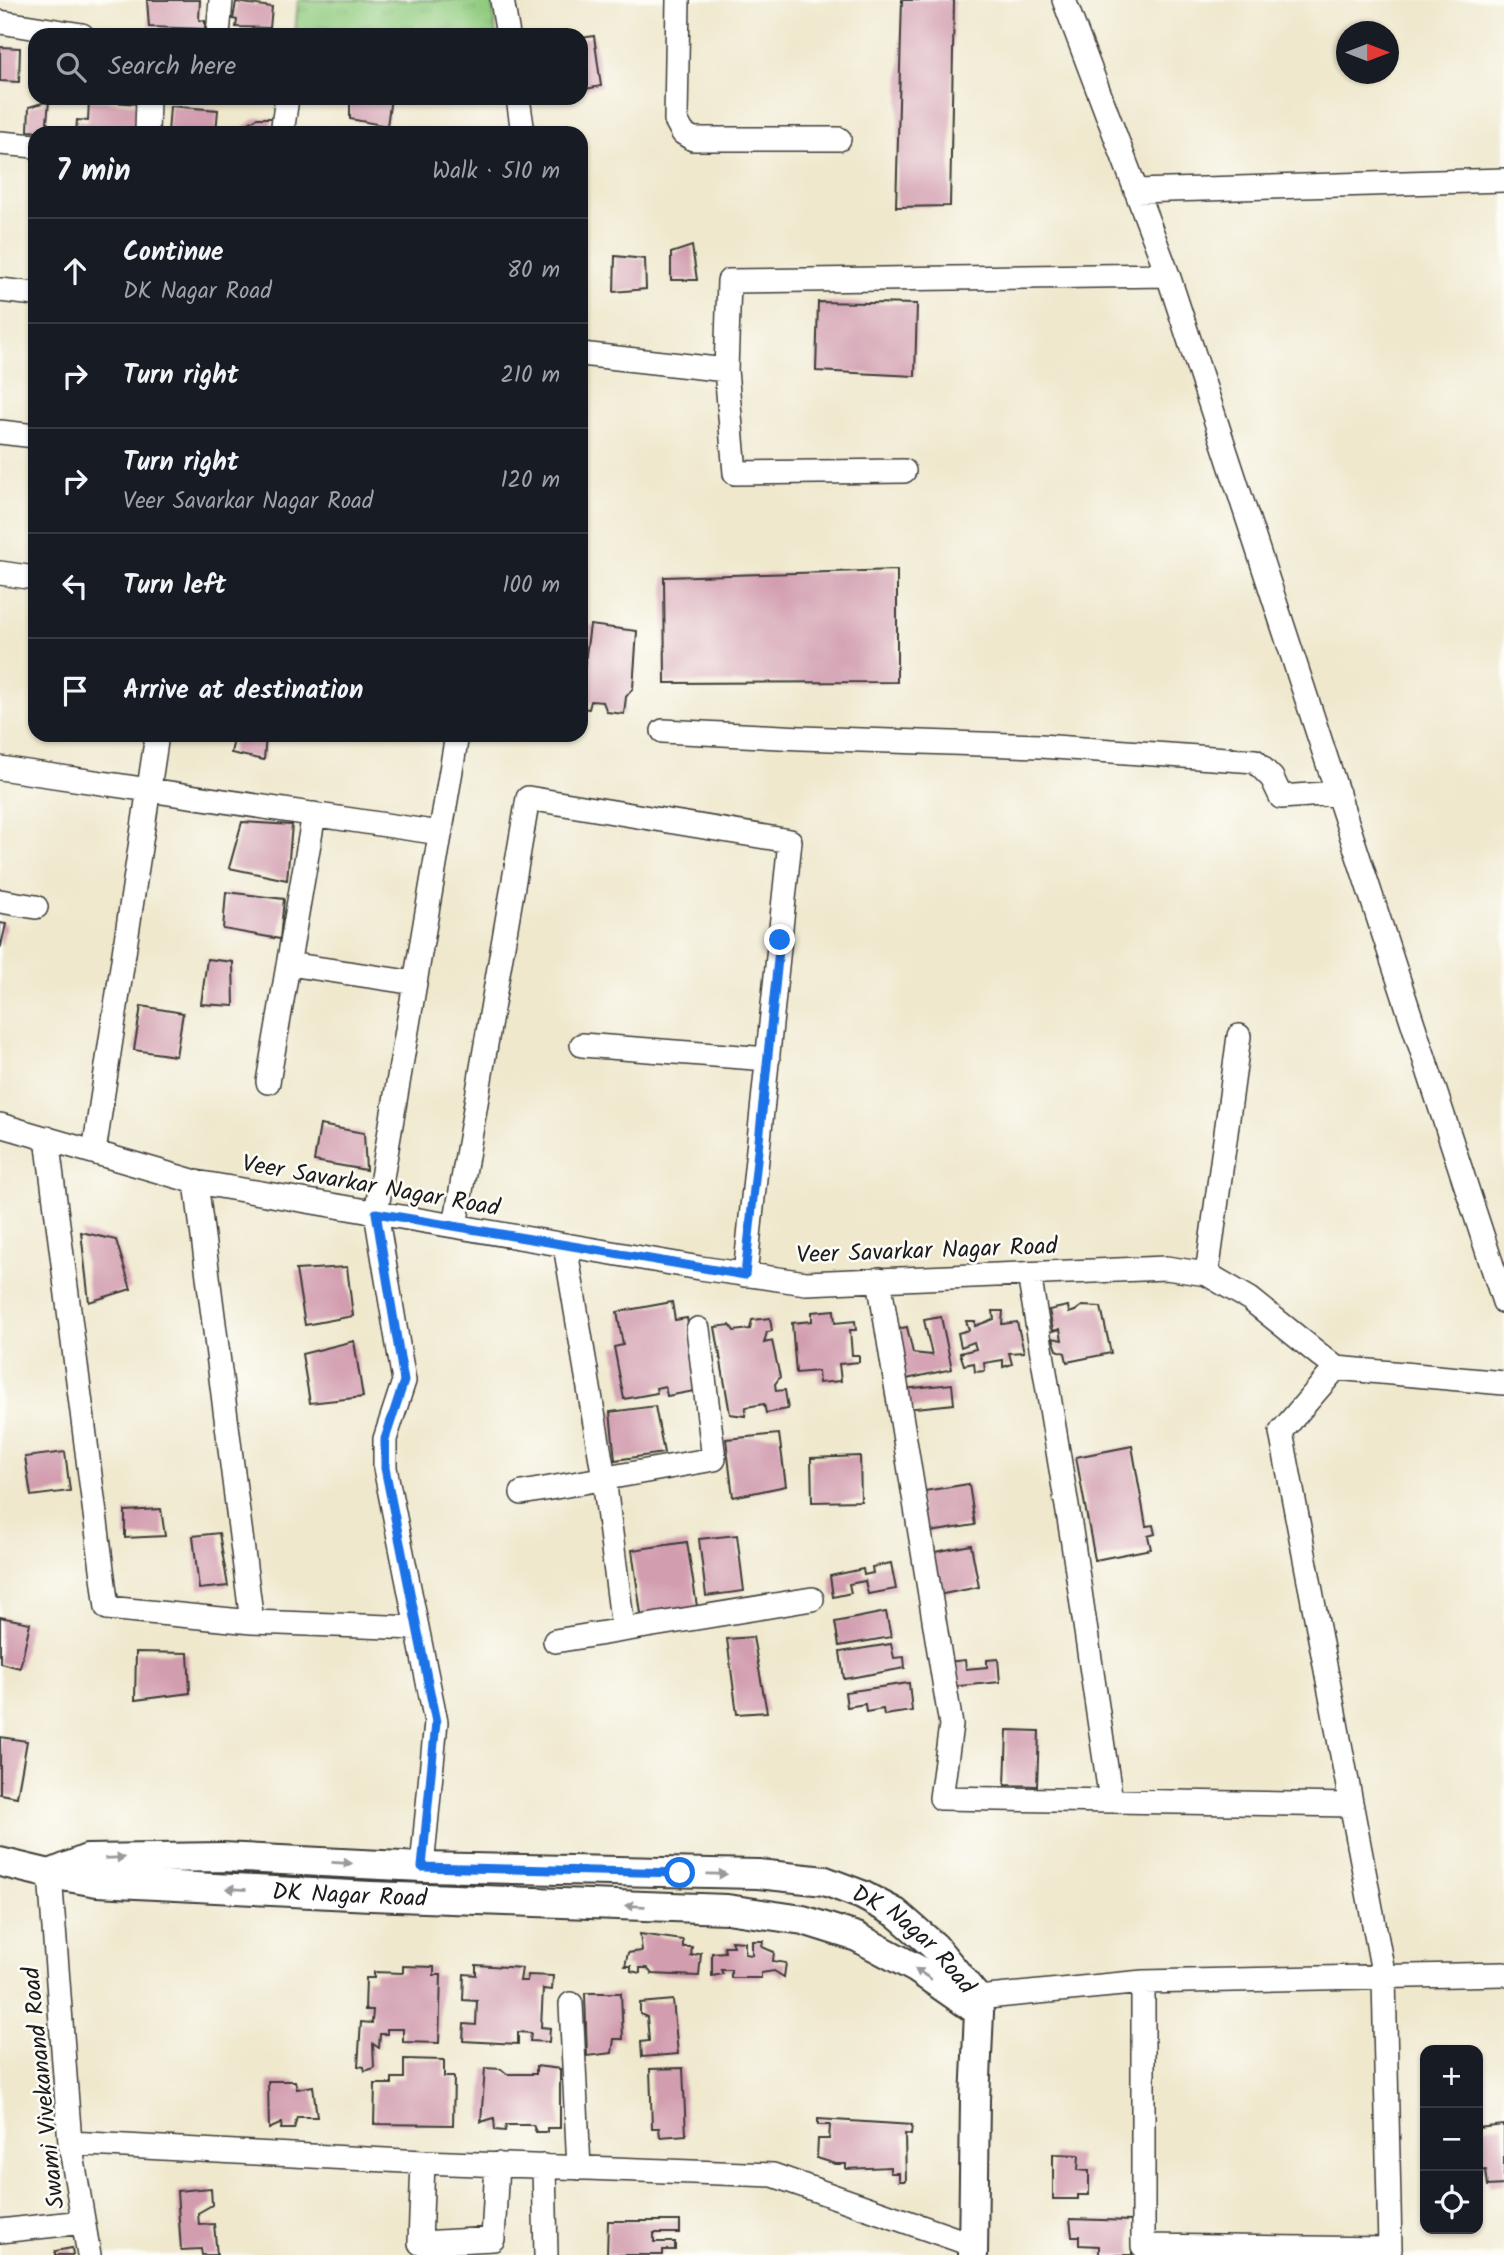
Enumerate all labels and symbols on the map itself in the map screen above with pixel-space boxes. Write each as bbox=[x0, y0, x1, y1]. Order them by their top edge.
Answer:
north arrow bbox=[1336, 21, 1399, 84]
route end bbox=[764, 924, 795, 955]
street label: Veer Savarkar Nagar Road bbox=[239, 1145, 504, 1229]
street label: Veer Savarkar Nagar Road bbox=[796, 1227, 1059, 1276]
one-way arrow bbox=[104, 1853, 126, 1864]
route start bbox=[664, 1857, 695, 1888]
one-way arrow bbox=[332, 1858, 354, 1869]
one-way arrow bbox=[706, 1868, 728, 1880]
street label: DK Nagar Road bbox=[271, 1873, 429, 1919]
street label: DK Nagar Road bbox=[846, 1875, 985, 2005]
one-way arrow bbox=[225, 1883, 247, 1894]
one-way arrow bbox=[624, 1900, 646, 1911]
street label: Swami Vivekanand Road bbox=[12, 1964, 77, 2211]
one-way arrow bbox=[913, 1967, 932, 1980]

